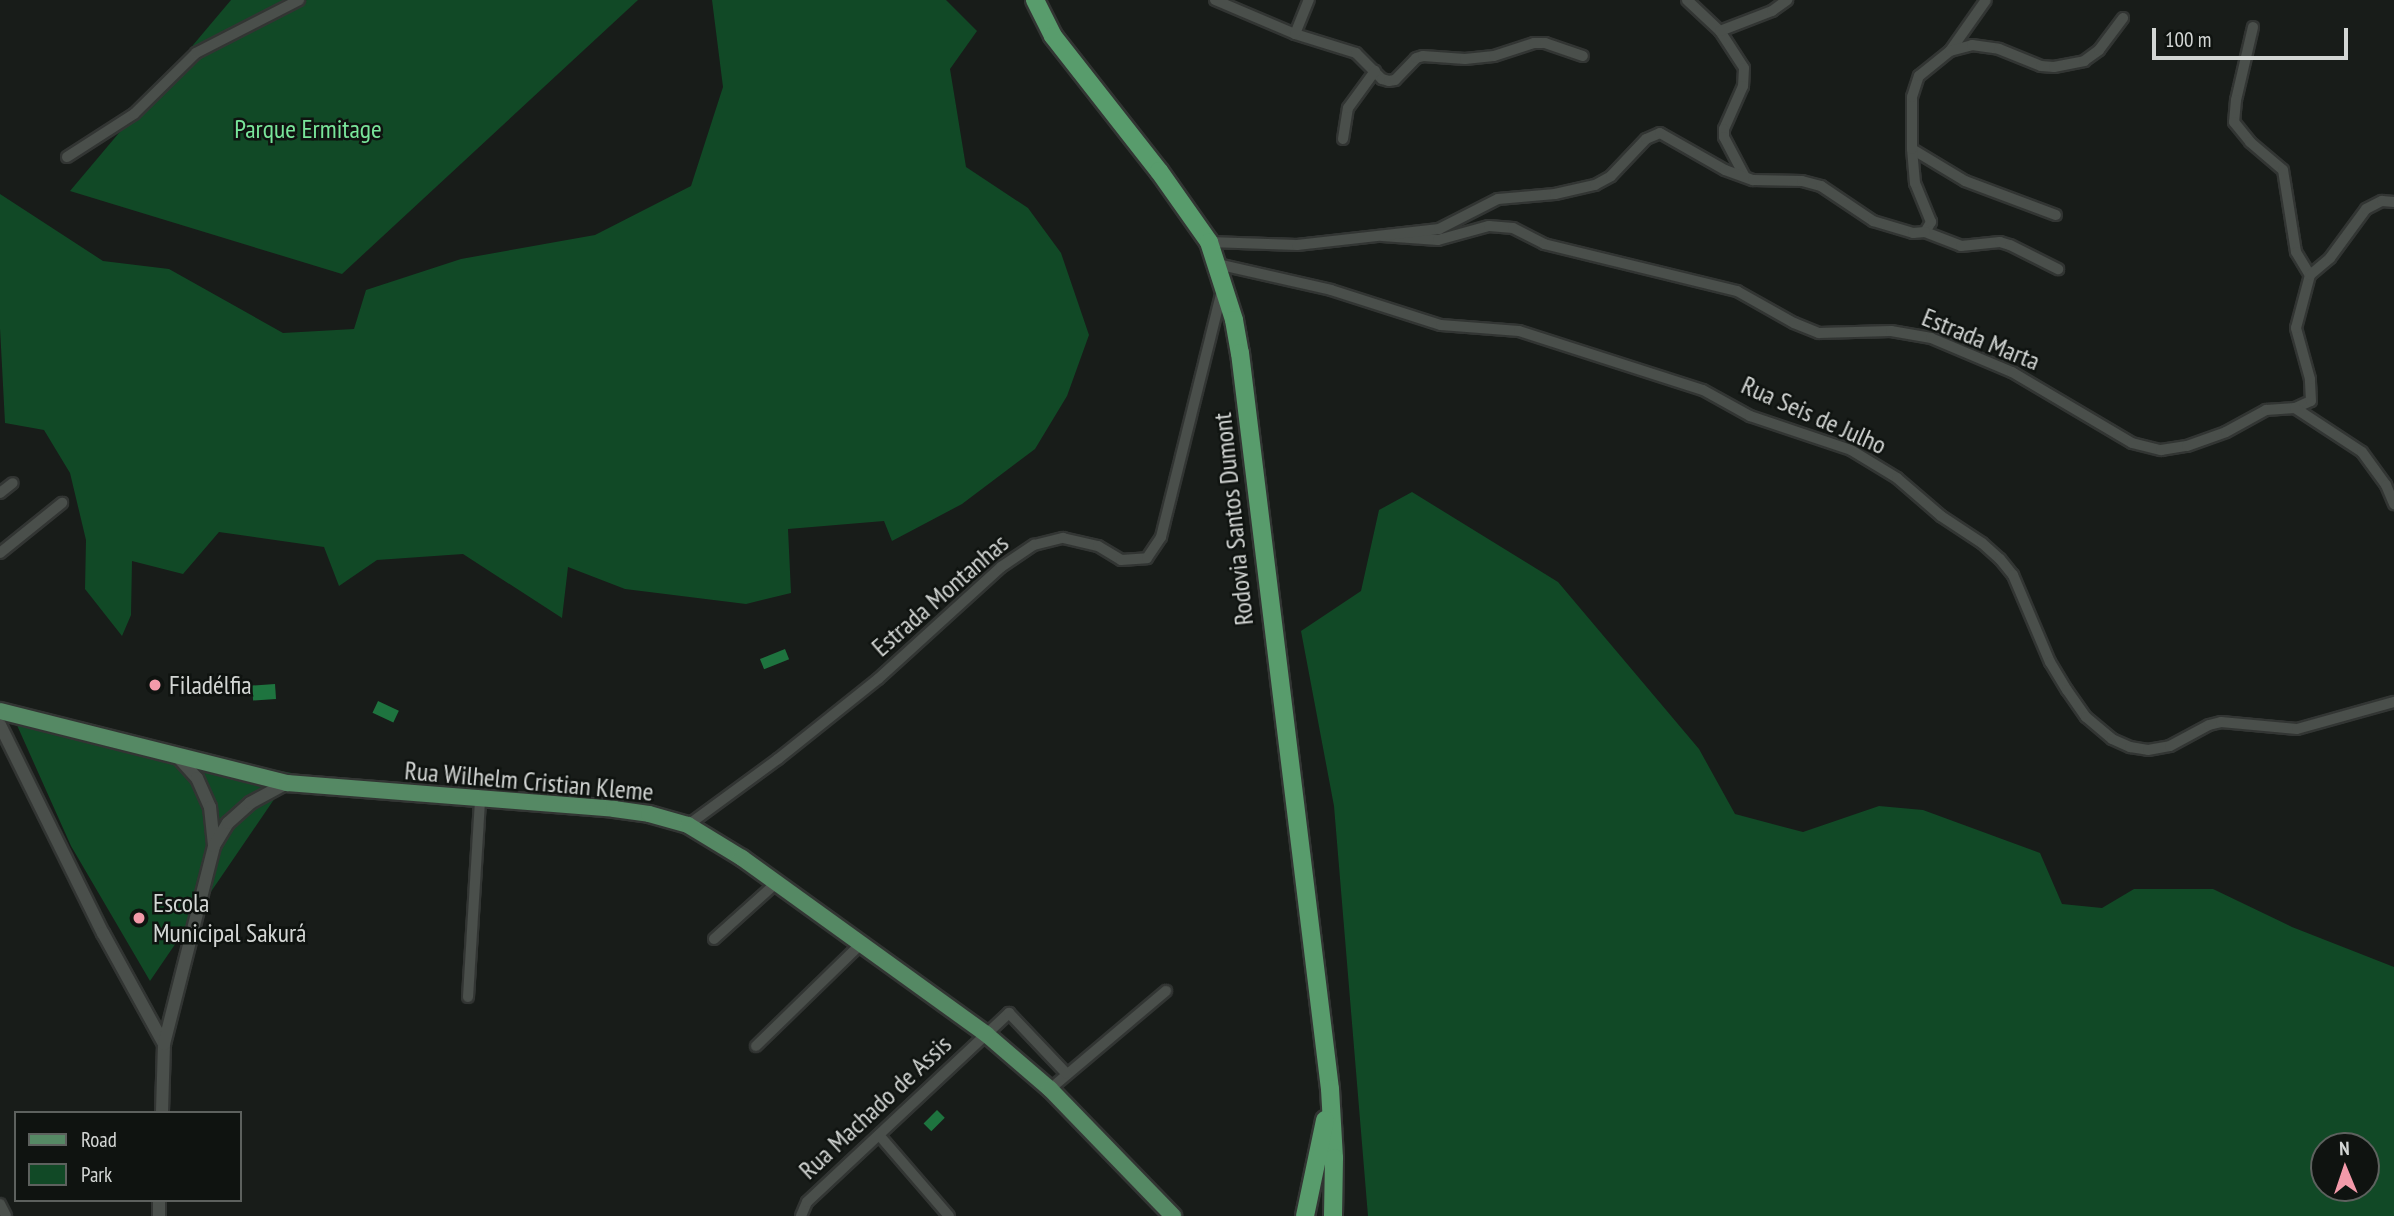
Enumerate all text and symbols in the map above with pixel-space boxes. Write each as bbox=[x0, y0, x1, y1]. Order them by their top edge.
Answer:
scale bar bbox=[2156, 14, 2352, 58]
text: 100 m bbox=[2165, 26, 2211, 53]
park label: Parque Ermitage bbox=[234, 113, 382, 145]
street label: Estrada Marta bbox=[1918, 301, 2044, 377]
street label: Rua Seis de Julho bbox=[1737, 369, 1891, 461]
street label: Rodovia Santos Dumont bbox=[1206, 411, 1260, 627]
street label: Estrada Montanhas bbox=[865, 527, 1015, 663]
place label: Filadélfia bbox=[169, 669, 252, 701]
marker: Filadélfia bbox=[147, 677, 163, 693]
street label: Rua Wilhelm Cristian Kleme bbox=[403, 755, 655, 807]
place label: Escola Municipal Sakurá bbox=[153, 887, 307, 948]
marker: Escola Municipal Sakurá bbox=[131, 910, 147, 926]
street label: Rua Machado de Assis bbox=[792, 1028, 958, 1186]
legend bbox=[14, 1111, 242, 1202]
text: Road bbox=[81, 1126, 117, 1153]
north arrow bbox=[2310, 1132, 2380, 1202]
text: N bbox=[2339, 1136, 2350, 1160]
text: Park bbox=[81, 1161, 112, 1188]

